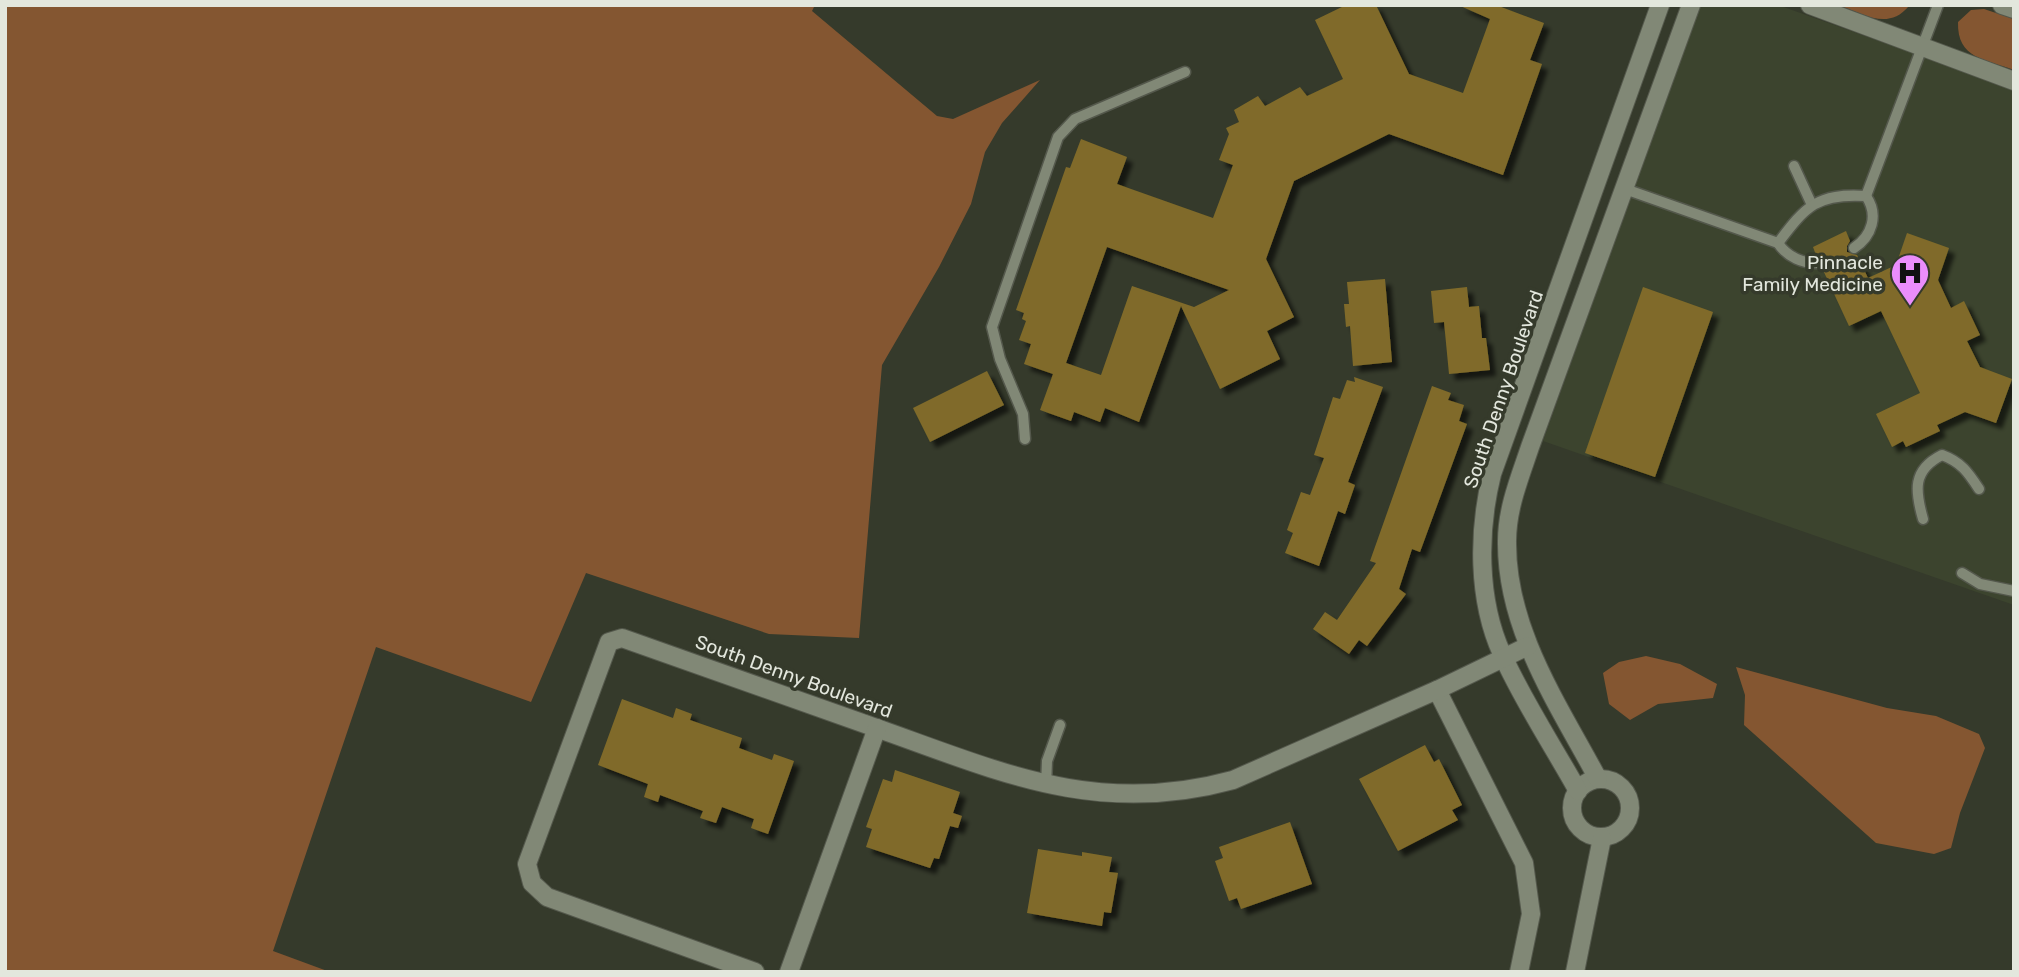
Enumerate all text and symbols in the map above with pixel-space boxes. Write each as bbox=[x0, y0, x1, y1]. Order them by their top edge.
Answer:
place label: Pinnacle Family Medicine bbox=[1742, 251, 1883, 296]
hospital icon: Pinnacle Family Medicine bbox=[1889, 252, 1931, 307]
street label: South Denny Boulevard bbox=[1459, 287, 1548, 491]
street label: South Denny Boulevard bbox=[692, 630, 895, 723]

